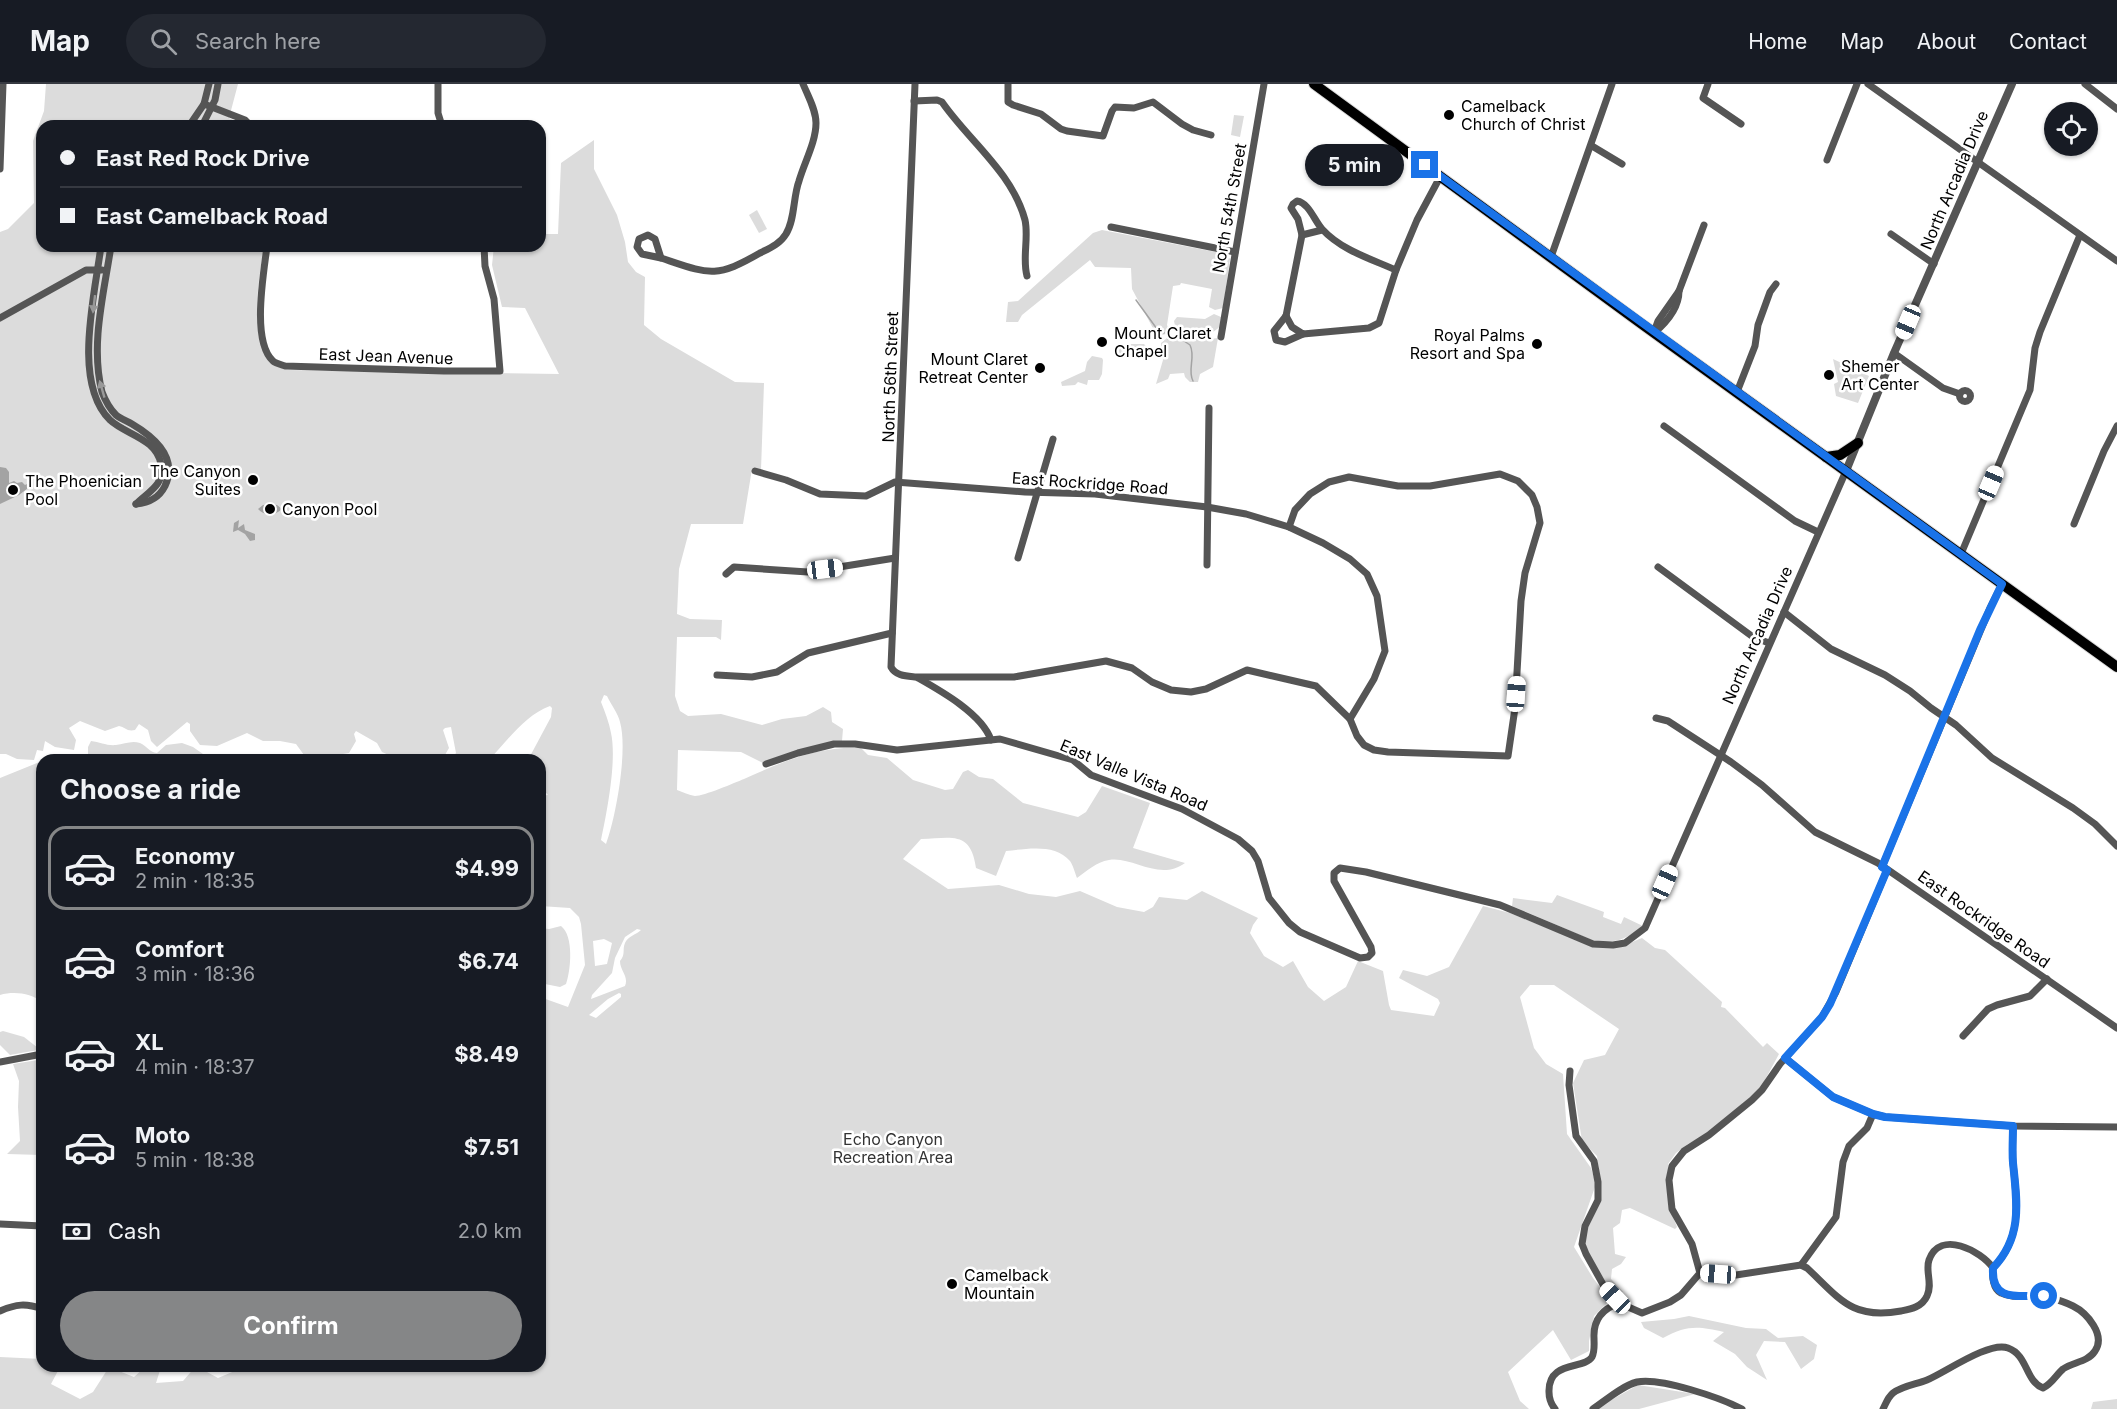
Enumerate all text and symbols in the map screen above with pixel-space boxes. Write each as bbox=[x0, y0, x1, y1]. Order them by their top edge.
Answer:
search box bbox=[126, 14, 546, 68]
text: Map bbox=[30, 24, 90, 58]
icon: search bbox=[147, 25, 180, 58]
text: Search here bbox=[195, 28, 321, 54]
text: Home bbox=[1748, 29, 1807, 54]
text: Map bbox=[1840, 29, 1884, 54]
text: About bbox=[1917, 29, 1976, 54]
text: Contact bbox=[2009, 29, 2087, 54]
place label: Camelback Church of Christ bbox=[1461, 96, 1585, 134]
map controls bbox=[2044, 102, 2098, 156]
button: locate bbox=[2044, 102, 2098, 156]
street label: North Arcadia Drive bbox=[1916, 107, 1992, 253]
marker: Camelback Church of Christ bbox=[1442, 108, 1456, 122]
street label: North 54th Street bbox=[1208, 141, 1250, 275]
callout: 5 min bbox=[1305, 144, 1404, 186]
text: East Red Rock Drive bbox=[96, 145, 310, 171]
route end bbox=[1411, 151, 1438, 178]
text: 5 min bbox=[1328, 153, 1381, 177]
text: East Camelback Road bbox=[96, 203, 328, 229]
one-way arrow bbox=[89, 295, 99, 314]
car bbox=[1893, 302, 1923, 342]
street label: North 56th Street bbox=[878, 311, 902, 443]
place label: Mount Claret Chapel bbox=[1114, 323, 1212, 361]
place label: Royal Palms Resort and Spa bbox=[1410, 325, 1525, 363]
marker: Mount Claret Chapel bbox=[1095, 335, 1109, 349]
marker: Royal Palms Resort and Spa bbox=[1530, 337, 1544, 351]
street label: East Jean Avenue bbox=[318, 344, 454, 368]
place label: Mount Claret Retreat Center bbox=[919, 349, 1028, 387]
place label: Shemer Art Center bbox=[1841, 356, 1919, 394]
marker: Mount Claret Retreat Center bbox=[1033, 361, 1047, 375]
marker: Shemer Art Center bbox=[1822, 368, 1836, 382]
one-way arrow bbox=[97, 380, 107, 398]
place label: The Canyon Suites bbox=[150, 461, 241, 499]
car bbox=[1976, 463, 2006, 503]
street label: East Rockridge Road bbox=[1011, 468, 1169, 498]
place label: The Phoenician Pool bbox=[25, 471, 142, 509]
marker: The Canyon Suites bbox=[246, 473, 260, 487]
marker: The Phoenician Pool bbox=[6, 483, 20, 497]
place label: Canyon Pool bbox=[282, 499, 377, 519]
marker: Canyon Pool bbox=[263, 502, 277, 516]
car bbox=[806, 558, 844, 580]
street label: North Arcadia Drive bbox=[1718, 563, 1796, 707]
car bbox=[1506, 675, 1526, 713]
street label: East Valle Vista Road bbox=[1057, 735, 1211, 815]
text: Choose a ride bbox=[60, 773, 241, 806]
icon: car bbox=[63, 841, 117, 895]
text: Economy bbox=[135, 843, 235, 869]
text: $4.99 bbox=[455, 855, 519, 881]
car bbox=[1649, 862, 1681, 902]
street label: East Rockridge Road bbox=[1914, 866, 2054, 972]
text: 2 min · 18:35 bbox=[135, 869, 255, 893]
icon: car bbox=[63, 934, 117, 988]
text: Comfort bbox=[135, 936, 224, 962]
text: $6.74 bbox=[458, 948, 519, 974]
text: 3 min · 18:36 bbox=[135, 962, 255, 986]
icon: car bbox=[63, 1027, 117, 1081]
text: XL bbox=[135, 1029, 164, 1055]
text: $8.49 bbox=[454, 1041, 519, 1067]
text: 4 min · 18:37 bbox=[135, 1055, 255, 1079]
icon: car bbox=[63, 1120, 117, 1174]
text: Moto bbox=[135, 1122, 190, 1148]
park label: Echo Canyon Recreation Area bbox=[833, 1129, 953, 1167]
text: $7.51 bbox=[464, 1134, 519, 1160]
text: 5 min · 18:38 bbox=[135, 1148, 255, 1172]
icon: cash bbox=[60, 1215, 93, 1248]
text: Cash bbox=[108, 1218, 161, 1244]
text: 2.0 km bbox=[458, 1219, 522, 1243]
car bbox=[1699, 1264, 1737, 1284]
place label: Camelback Mountain bbox=[964, 1265, 1049, 1303]
marker: Camelback Mountain bbox=[945, 1277, 959, 1291]
car bbox=[1596, 1279, 1634, 1317]
route start bbox=[2030, 1282, 2057, 1309]
button: Confirm bbox=[60, 1291, 522, 1360]

